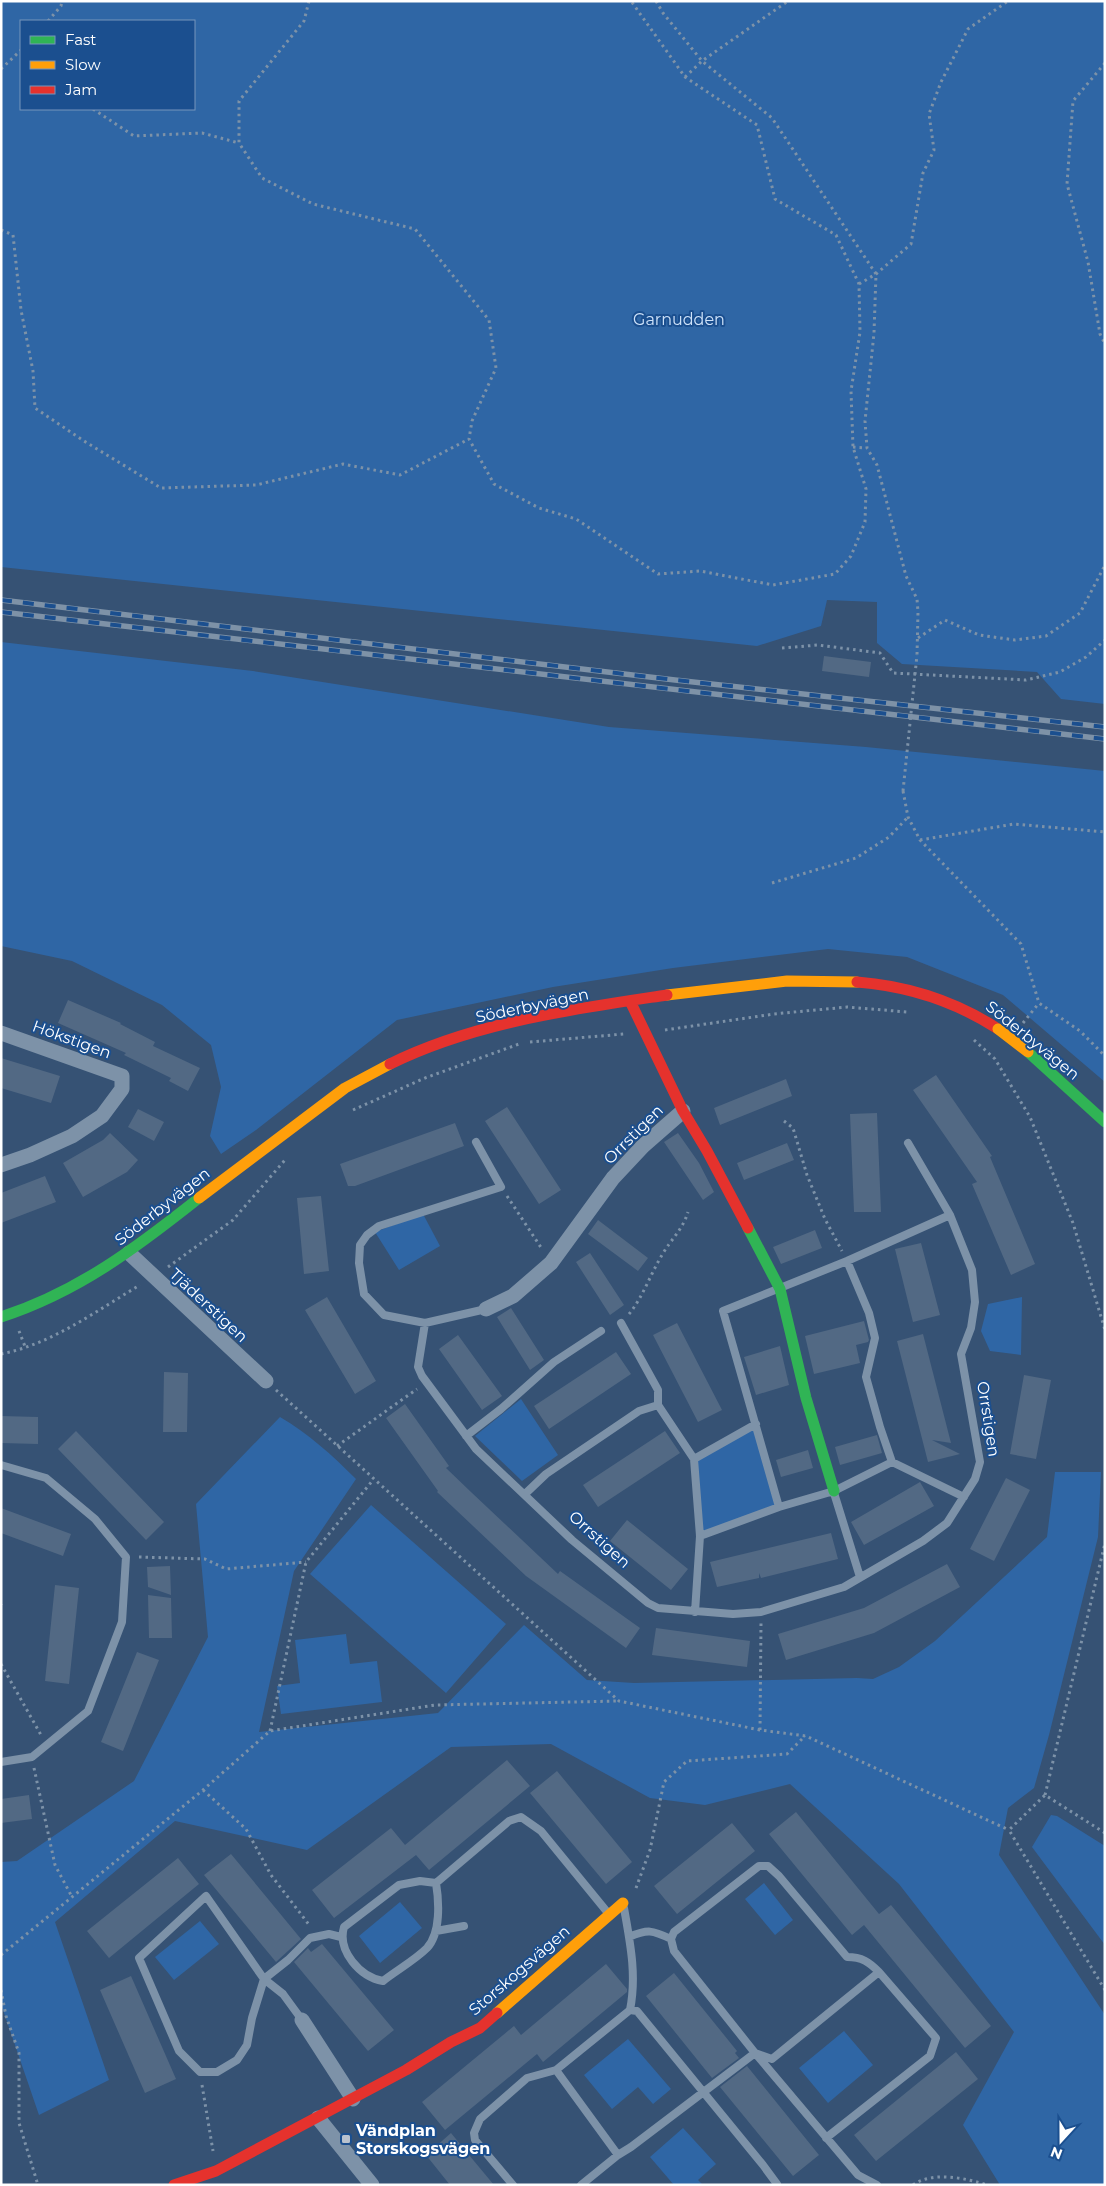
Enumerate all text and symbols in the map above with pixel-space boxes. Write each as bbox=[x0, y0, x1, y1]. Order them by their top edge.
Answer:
legend bbox=[20, 20, 195, 110]
text: Fast bbox=[65, 30, 96, 49]
text: Slow bbox=[65, 55, 101, 74]
text: Jam bbox=[64, 80, 97, 99]
park label: Garnudden bbox=[633, 310, 725, 329]
street label: Söderbyvägen bbox=[474, 984, 590, 1027]
street label: Söderbyvägen bbox=[982, 997, 1083, 1084]
street label: Hökstigen bbox=[30, 1016, 114, 1062]
street label: Orrstigen bbox=[600, 1101, 667, 1168]
street label: Söderbyvägen bbox=[111, 1163, 214, 1249]
street label: Tjäderstigen bbox=[166, 1264, 252, 1346]
street label: Orrstigen bbox=[973, 1380, 1004, 1458]
street label: Orrstigen bbox=[565, 1507, 634, 1572]
street label: Storskogsvägen bbox=[465, 1921, 574, 2019]
north arrow bbox=[1036, 2116, 1086, 2166]
place label: Vändplan Storskogsvägen bbox=[355, 2121, 490, 2158]
marker: Vändplan Storskogsvägen bbox=[340, 2133, 352, 2145]
text: N bbox=[1048, 2143, 1065, 2164]

